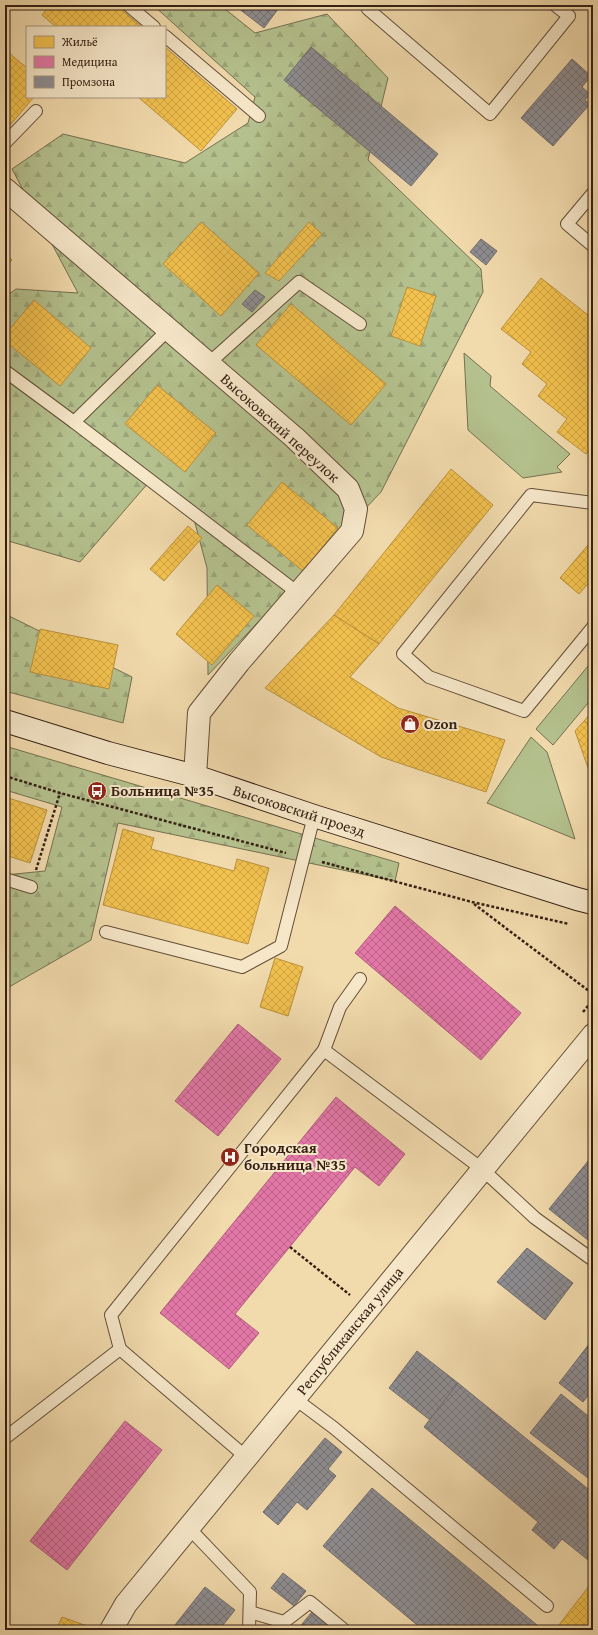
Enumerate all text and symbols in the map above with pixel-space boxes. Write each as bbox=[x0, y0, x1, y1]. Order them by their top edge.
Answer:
legend bbox=[26, 26, 166, 98]
text: Жильё bbox=[61, 33, 98, 50]
text: Медицина bbox=[62, 53, 118, 70]
text: Промзона bbox=[62, 73, 115, 90]
street label: Высоковский переулок bbox=[216, 368, 345, 487]
shop icon: Ozon bbox=[399, 713, 421, 735]
place label: Ozon bbox=[424, 713, 458, 734]
street label: Высоковский проезд bbox=[230, 779, 368, 842]
bus stop icon: Больница №35 bbox=[86, 780, 108, 802]
place label: Больница №35 bbox=[111, 780, 214, 801]
place label: Городская больница №35 bbox=[244, 1137, 346, 1175]
hospital icon: Городская больница №35 bbox=[219, 1146, 241, 1168]
street label: Республиканская улица bbox=[291, 1261, 408, 1399]

